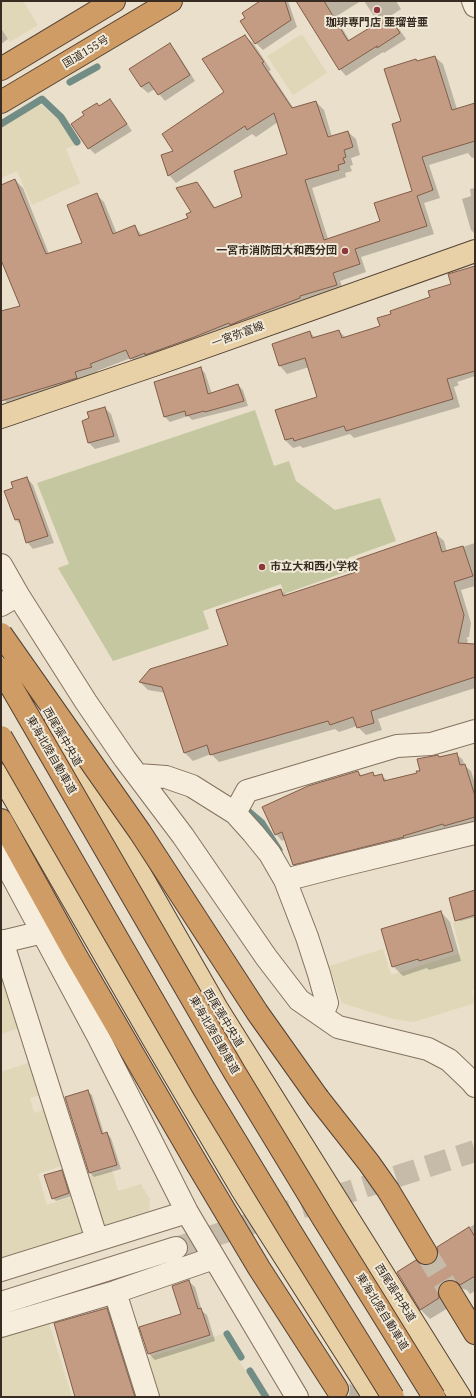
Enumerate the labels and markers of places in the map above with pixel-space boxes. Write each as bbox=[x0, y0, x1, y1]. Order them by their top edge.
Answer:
marker: 珈琲専門店 亜瑠普亜 bbox=[372, 5, 382, 15]
place label: 珈琲専門店 亜瑠普亜 bbox=[326, 16, 428, 30]
place label: 一宮市消防団大和西分団 bbox=[216, 244, 337, 258]
marker: 一宮市消防団大和西分団 bbox=[340, 246, 350, 256]
place label: 市立大和西小学校 bbox=[270, 560, 358, 574]
marker: 市立大和西小学校 bbox=[257, 562, 267, 572]

